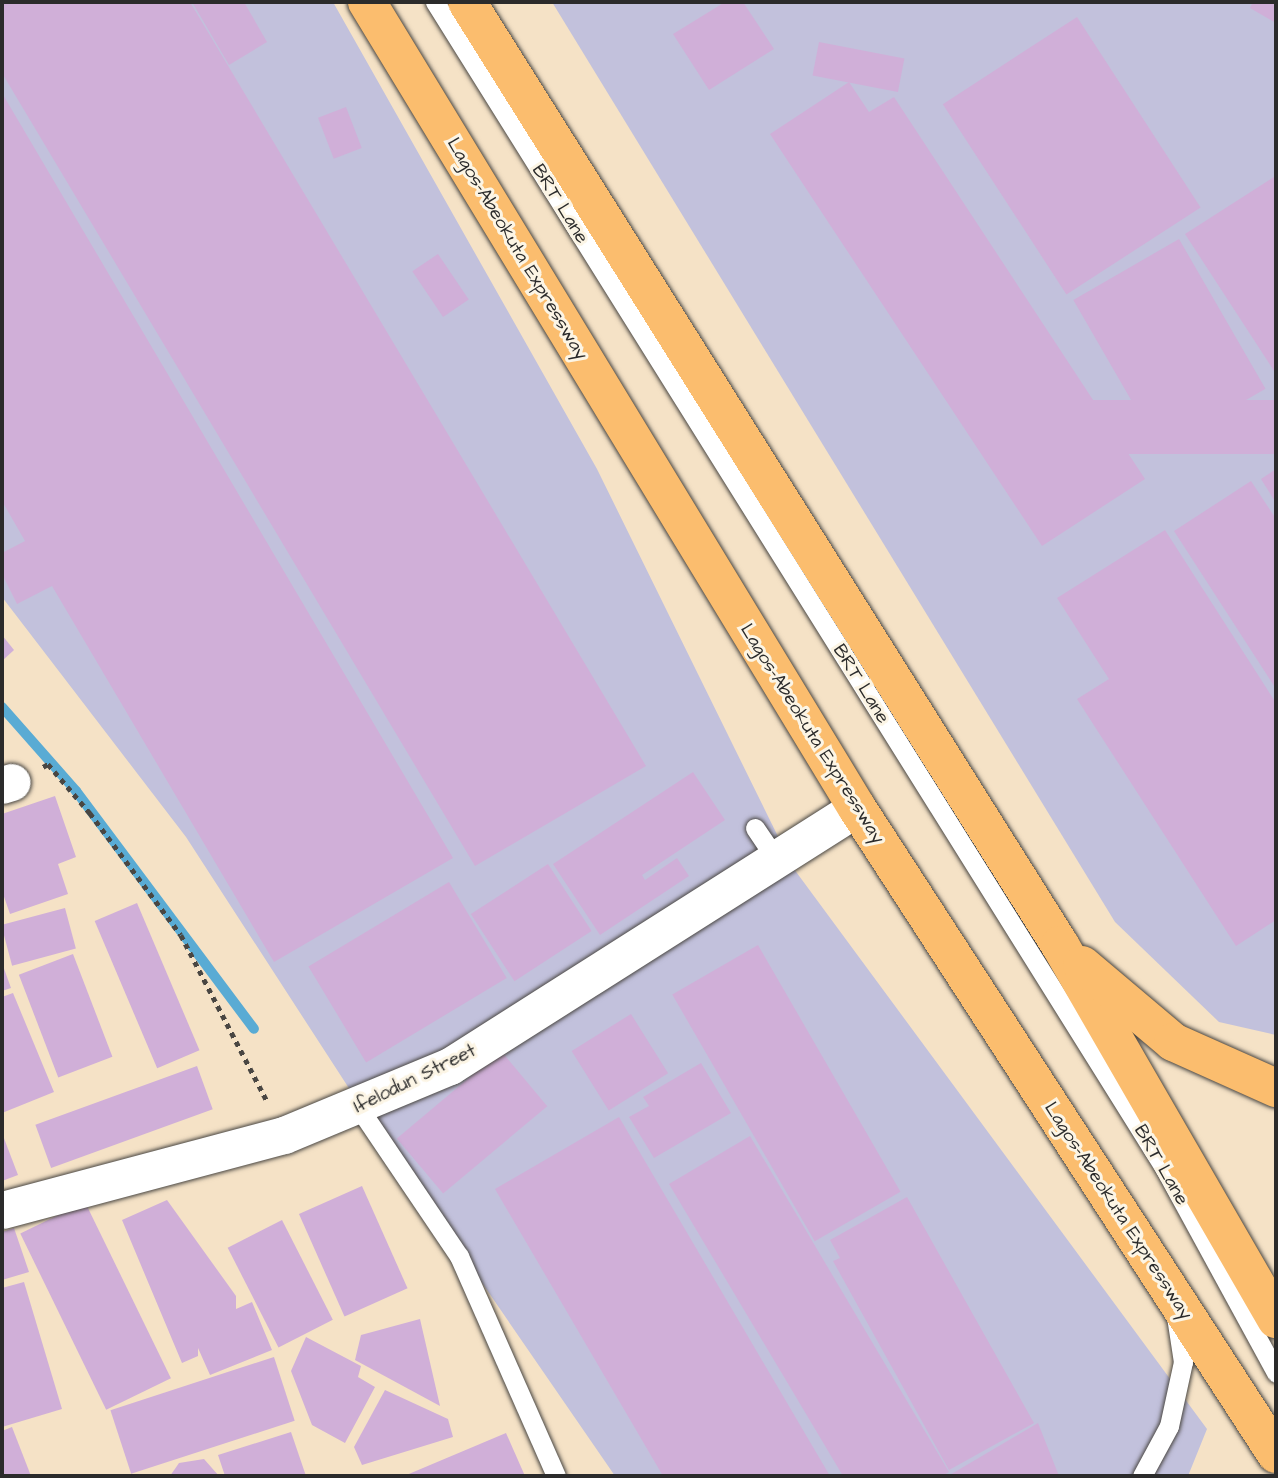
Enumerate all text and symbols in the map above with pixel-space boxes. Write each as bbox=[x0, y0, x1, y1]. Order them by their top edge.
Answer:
street label: Lagos-Abeokuta Expressway bbox=[442, 134, 592, 364]
street label: BRT Lane bbox=[527, 160, 593, 248]
street label: Lagos-Abeokuta Expressway bbox=[735, 620, 889, 848]
street label: BRT Lane bbox=[828, 640, 894, 728]
street label: Ifelodun Street bbox=[350, 1040, 480, 1118]
street label: Lagos-Abeokuta Expressway bbox=[1039, 1098, 1197, 1324]
street label: BRT Lane bbox=[1129, 1121, 1193, 1209]

